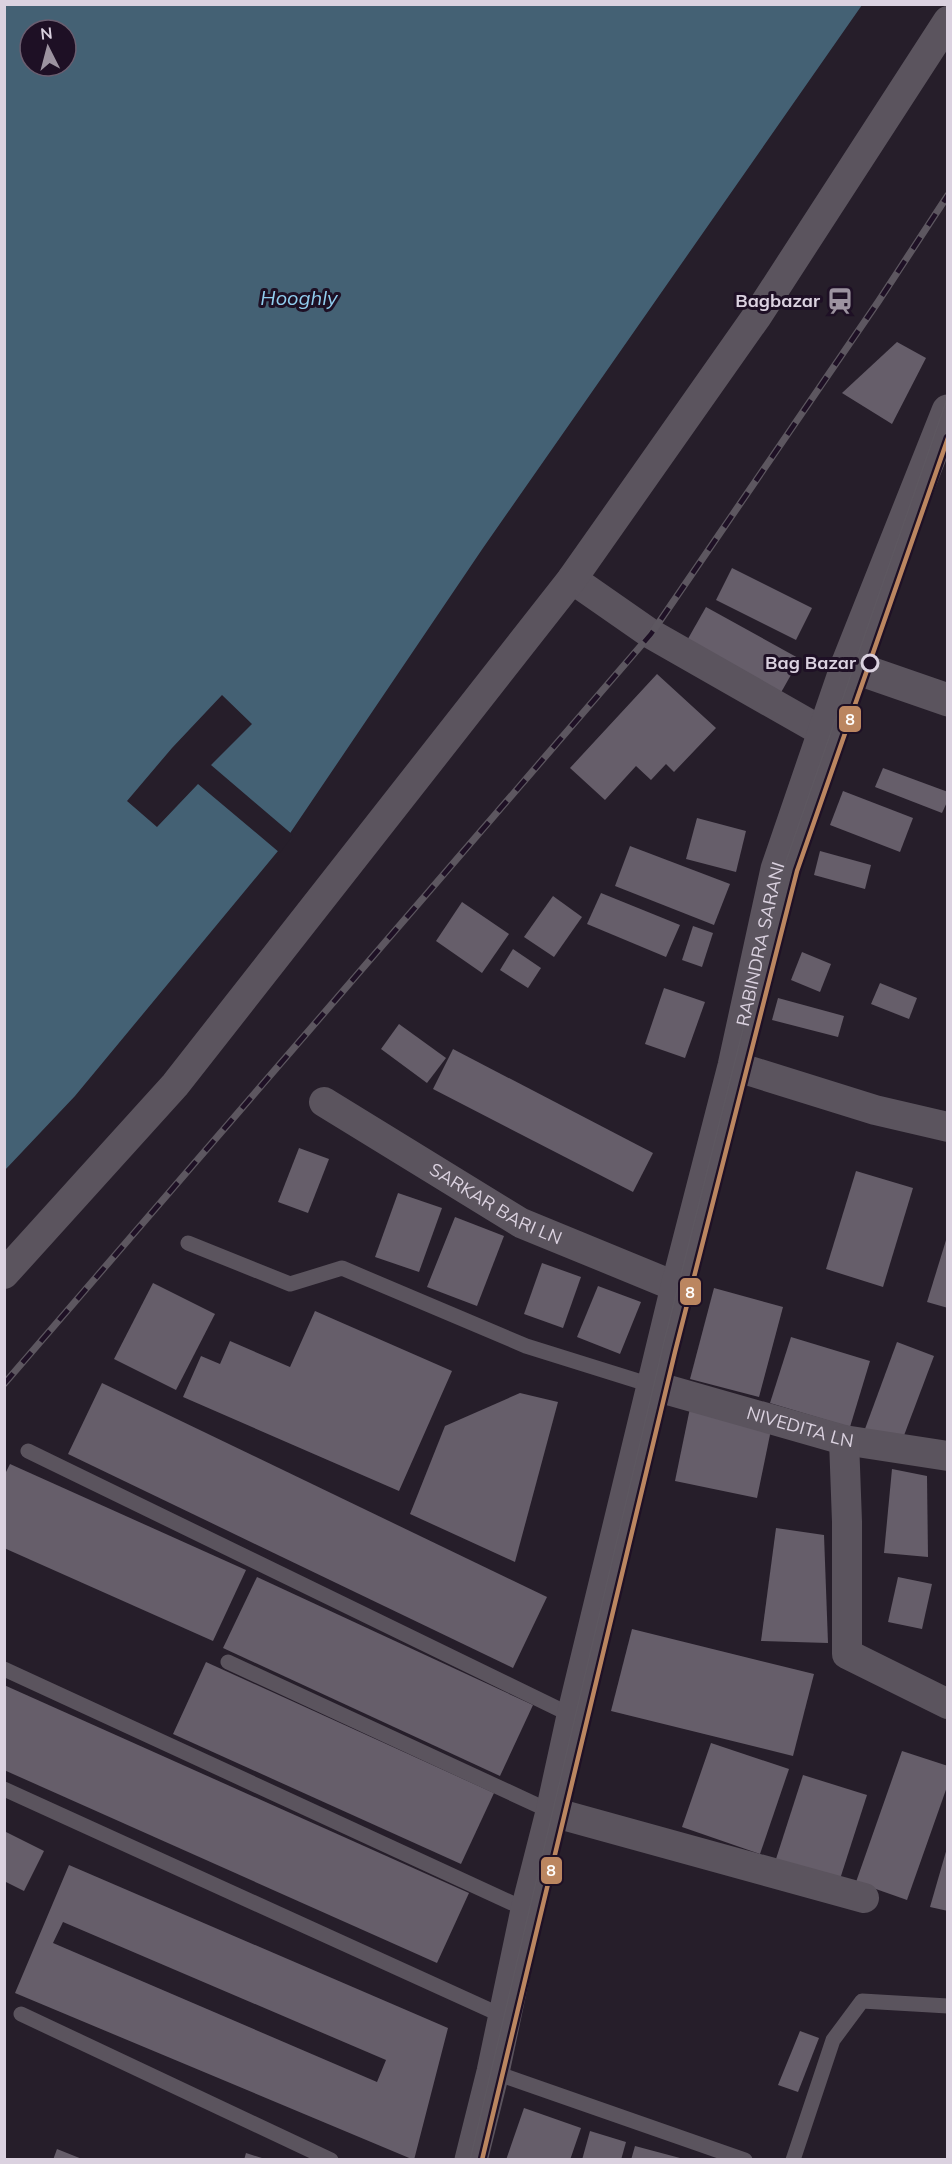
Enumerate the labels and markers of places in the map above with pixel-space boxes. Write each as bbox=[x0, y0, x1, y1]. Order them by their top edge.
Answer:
station icon: Bagbazar bbox=[825, 286, 855, 316]
place label: Bagbazar bbox=[735, 289, 821, 312]
place label: Bag Bazar bbox=[765, 651, 857, 674]
marker: Bag Bazar bbox=[861, 654, 879, 672]

